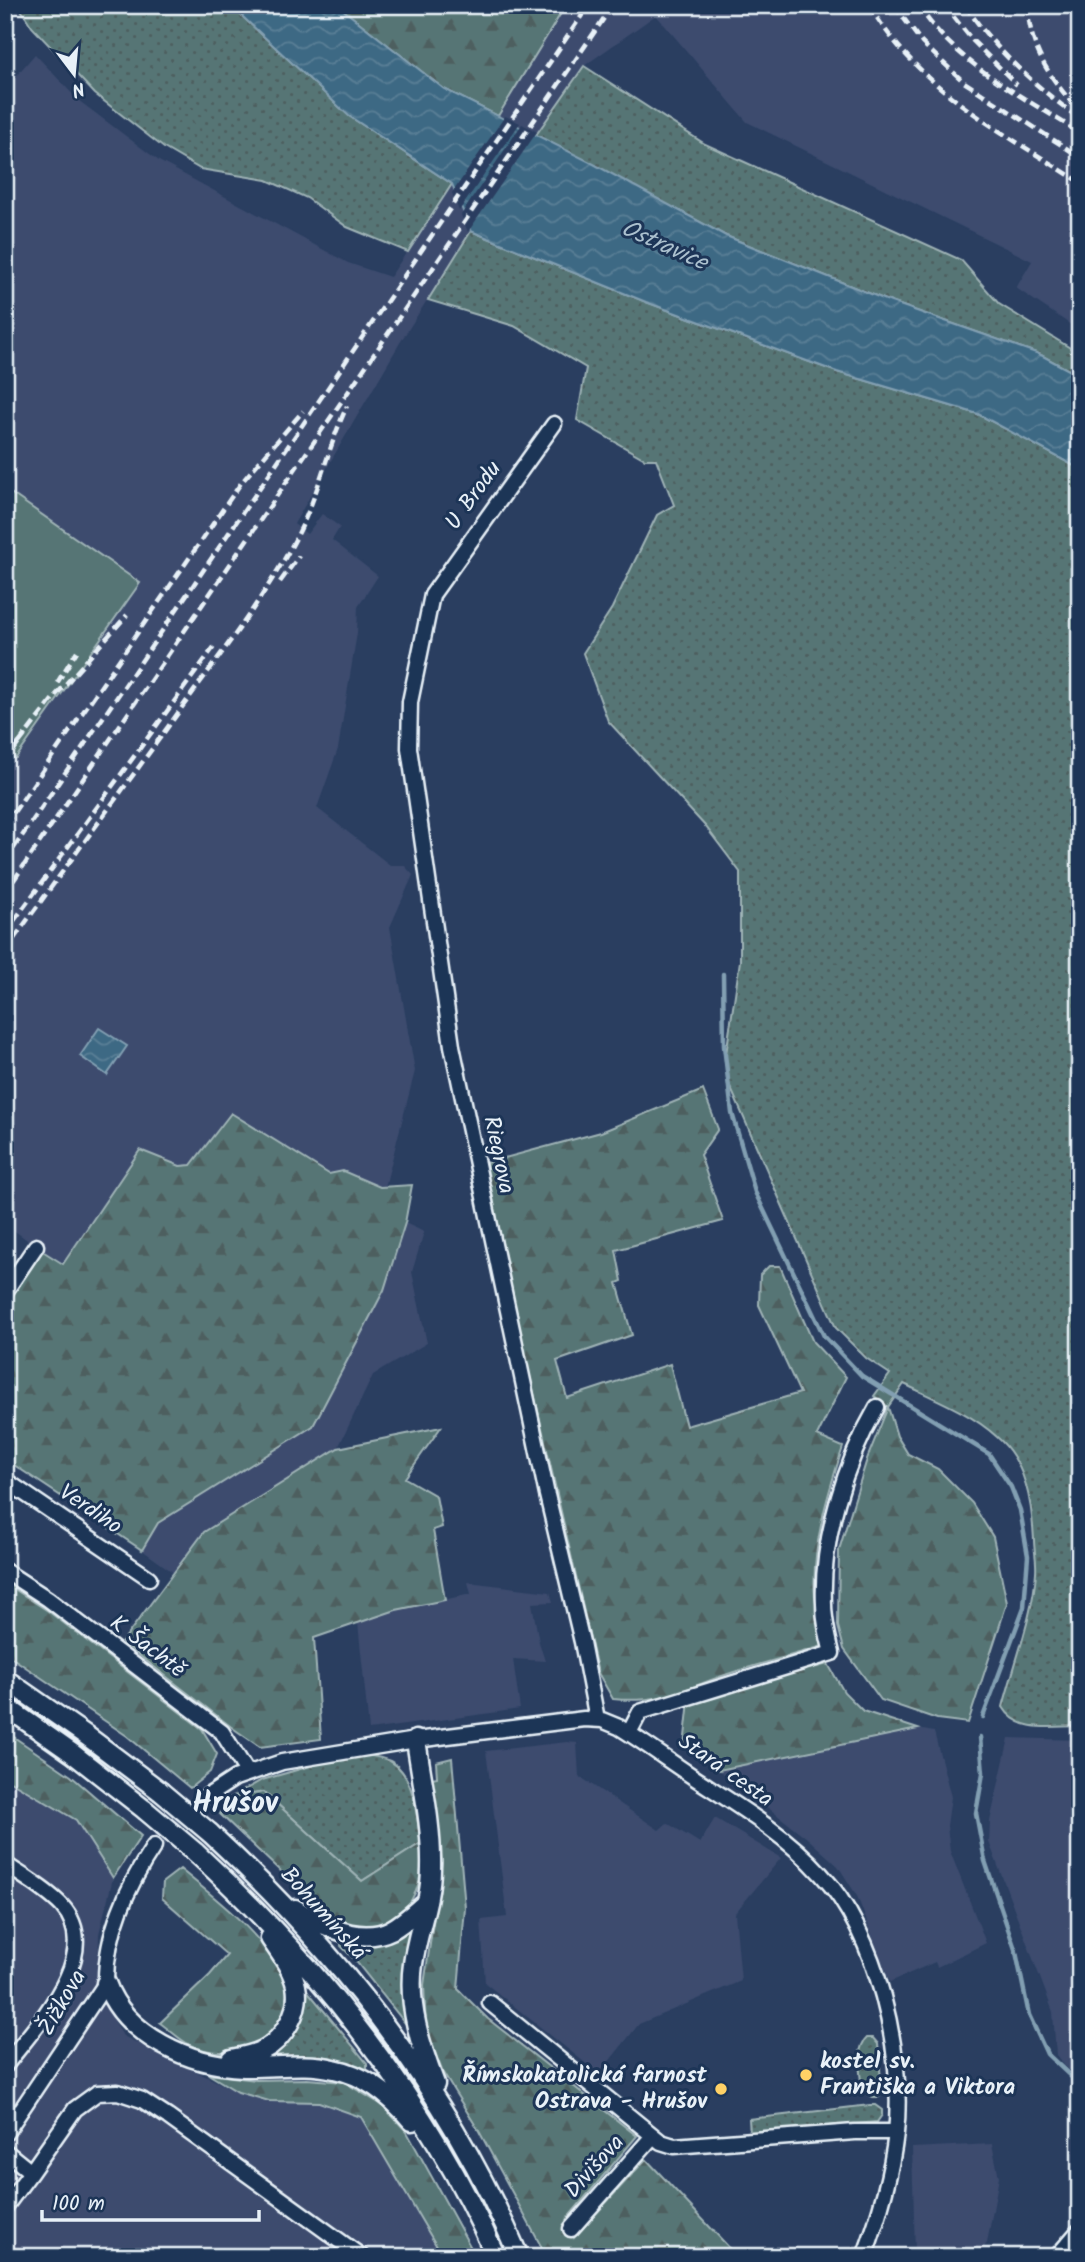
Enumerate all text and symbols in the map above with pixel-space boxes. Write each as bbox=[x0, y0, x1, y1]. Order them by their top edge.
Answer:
north arrow bbox=[38, 38, 108, 108]
text: N bbox=[68, 72, 88, 104]
water label: Ostravice bbox=[615, 210, 715, 283]
street label: U Brodu bbox=[436, 454, 512, 538]
street label: Riegrova bbox=[472, 1113, 524, 1197]
street label: Verdiho bbox=[51, 1476, 129, 1544]
street label: K Šachtě bbox=[101, 1606, 193, 1688]
street label: Stará cesta bbox=[670, 1725, 780, 1817]
district label: Hrušov bbox=[192, 1780, 279, 1828]
street label: Bohumínská bbox=[271, 1859, 377, 1971]
street label: Žižkova bbox=[30, 1963, 96, 2043]
place label: kostel sv. Františka a Viktora bbox=[820, 2044, 1016, 2106]
place label: Římskokatolická farnost Ostrava - Hrušov bbox=[463, 2058, 708, 2120]
marker: kostel sv. Františka a Viktora bbox=[798, 2067, 814, 2083]
marker: Římskokatolická farnost Ostrava - Hrušov bbox=[713, 2081, 729, 2097]
street label: Divišova bbox=[556, 2127, 634, 2207]
scale bar bbox=[42, 2178, 259, 2222]
text: 100 m bbox=[52, 2188, 105, 2221]

